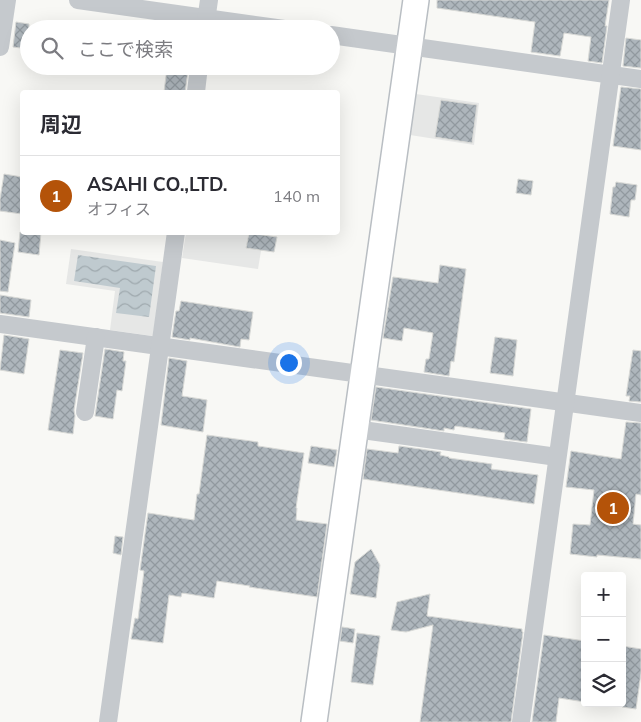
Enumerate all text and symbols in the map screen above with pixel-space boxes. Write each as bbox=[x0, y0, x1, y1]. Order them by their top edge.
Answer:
search box bbox=[20, 20, 340, 75]
icon: search bbox=[38, 34, 66, 62]
text: ここで検索 bbox=[78, 37, 173, 61]
text: 周辺 bbox=[40, 111, 82, 137]
text: ASAHI CO.,LTD. bbox=[87, 172, 227, 196]
text: 1 bbox=[51, 186, 61, 206]
text: 140 m bbox=[273, 186, 320, 206]
text: オフィス bbox=[87, 199, 151, 219]
your location bbox=[276, 350, 302, 376]
pin: 1 bbox=[597, 489, 629, 527]
map controls bbox=[581, 572, 626, 707]
button: + bbox=[581, 572, 626, 617]
button: − bbox=[581, 617, 626, 662]
button: layers bbox=[581, 662, 626, 707]

